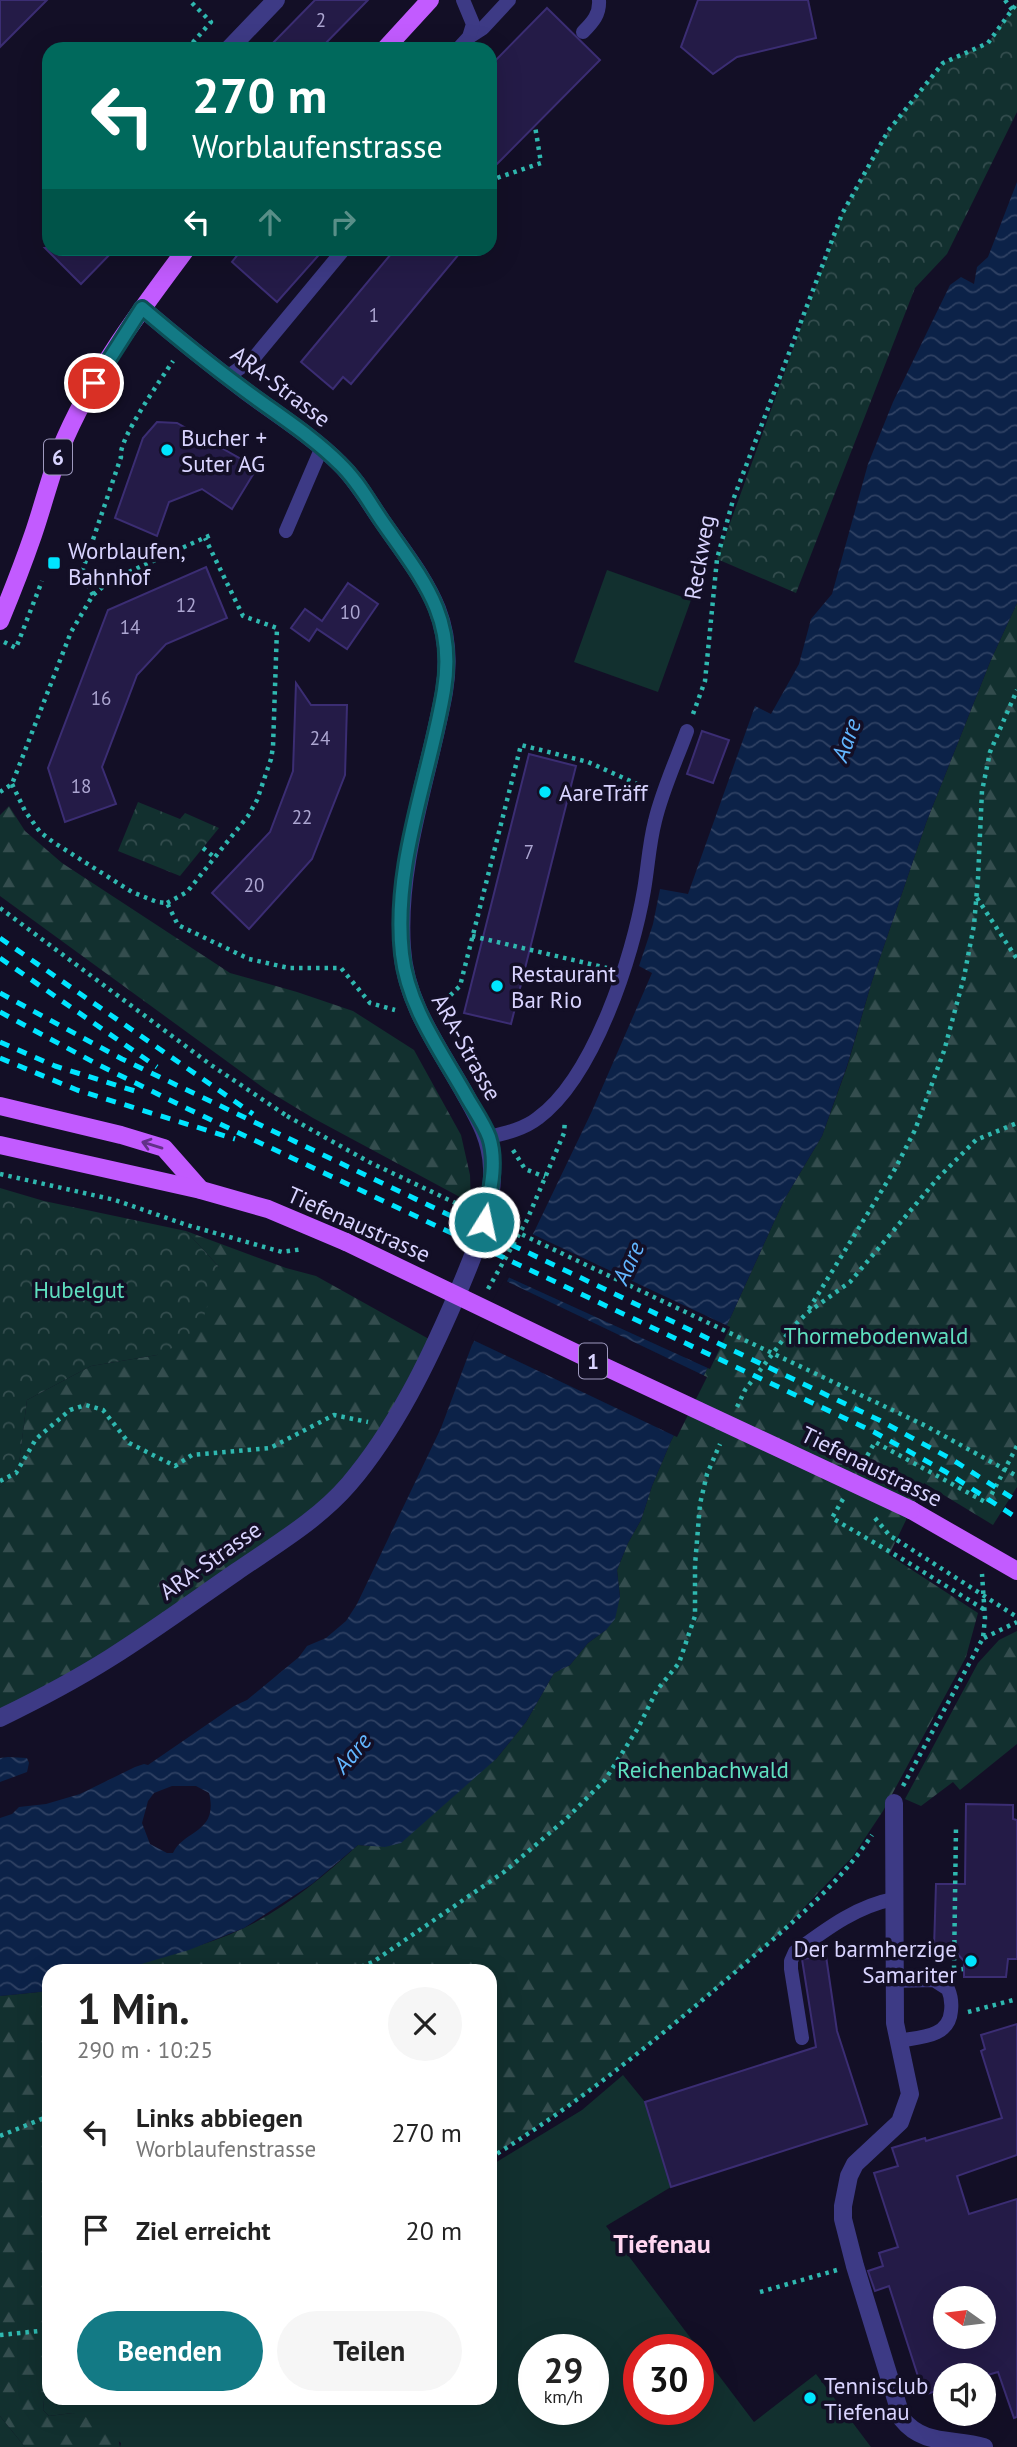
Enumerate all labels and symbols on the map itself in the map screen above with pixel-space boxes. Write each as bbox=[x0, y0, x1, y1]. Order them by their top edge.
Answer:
house number: 2 bbox=[316, 8, 326, 32]
house number: 1 bbox=[369, 303, 379, 327]
street label: ARA-Strasse bbox=[225, 339, 337, 433]
pin bbox=[64, 353, 124, 413]
place label: Bucher + Suter AG bbox=[181, 423, 267, 478]
road number: 6 bbox=[44, 440, 72, 475]
marker: Bucher + Suter AG bbox=[159, 442, 175, 458]
street label: Reckweg bbox=[677, 512, 721, 602]
place label: Worblaufen, Bahnhof bbox=[68, 536, 186, 591]
marker: Worblaufen, Bahnhof bbox=[46, 555, 62, 571]
house number: 12 bbox=[176, 593, 196, 617]
house number: 10 bbox=[340, 600, 360, 624]
house number: 14 bbox=[120, 615, 140, 639]
house number: 16 bbox=[91, 686, 111, 710]
water label: Aare bbox=[824, 714, 868, 767]
house number: 24 bbox=[310, 726, 330, 750]
house number: 18 bbox=[71, 774, 91, 798]
place label: AareTräff bbox=[559, 778, 649, 807]
marker: AareTräff bbox=[537, 784, 553, 800]
house number: 22 bbox=[292, 805, 312, 829]
house number: 7 bbox=[524, 840, 534, 864]
house number: 20 bbox=[244, 873, 264, 897]
place label: Restaurant Bar Rio bbox=[511, 959, 616, 1014]
marker: Restaurant Bar Rio bbox=[489, 978, 505, 994]
street label: ARA-Strasse bbox=[426, 989, 508, 1105]
one-way arrow bbox=[142, 1137, 164, 1150]
street label: Tiefenaustrasse bbox=[283, 1180, 435, 1268]
position arrow bbox=[447, 1185, 521, 1259]
water label: Aare bbox=[604, 1237, 651, 1290]
park label: Hubelgut bbox=[33, 1275, 125, 1304]
park label: Thormebodenwald bbox=[784, 1321, 968, 1350]
road number: 1 bbox=[579, 1344, 607, 1378]
street label: Tiefenaustrasse bbox=[797, 1419, 947, 1513]
street label: ARA-Strasse bbox=[153, 1514, 267, 1606]
water label: Aare bbox=[325, 1726, 378, 1781]
park label: Reichenbachwald bbox=[617, 1755, 789, 1784]
place label: Der barmherzige Samariter bbox=[793, 1934, 957, 1989]
marker: Der barmherzige Samariter bbox=[963, 1953, 979, 1969]
district label: Tiefenau bbox=[613, 2227, 711, 2260]
north arrow bbox=[933, 2286, 996, 2348]
speed limit sign: 30 bbox=[623, 2334, 714, 2425]
place label: Tennisclub Tiefenau bbox=[824, 2371, 928, 2426]
marker: Tennisclub Tiefenau bbox=[802, 2390, 818, 2406]

